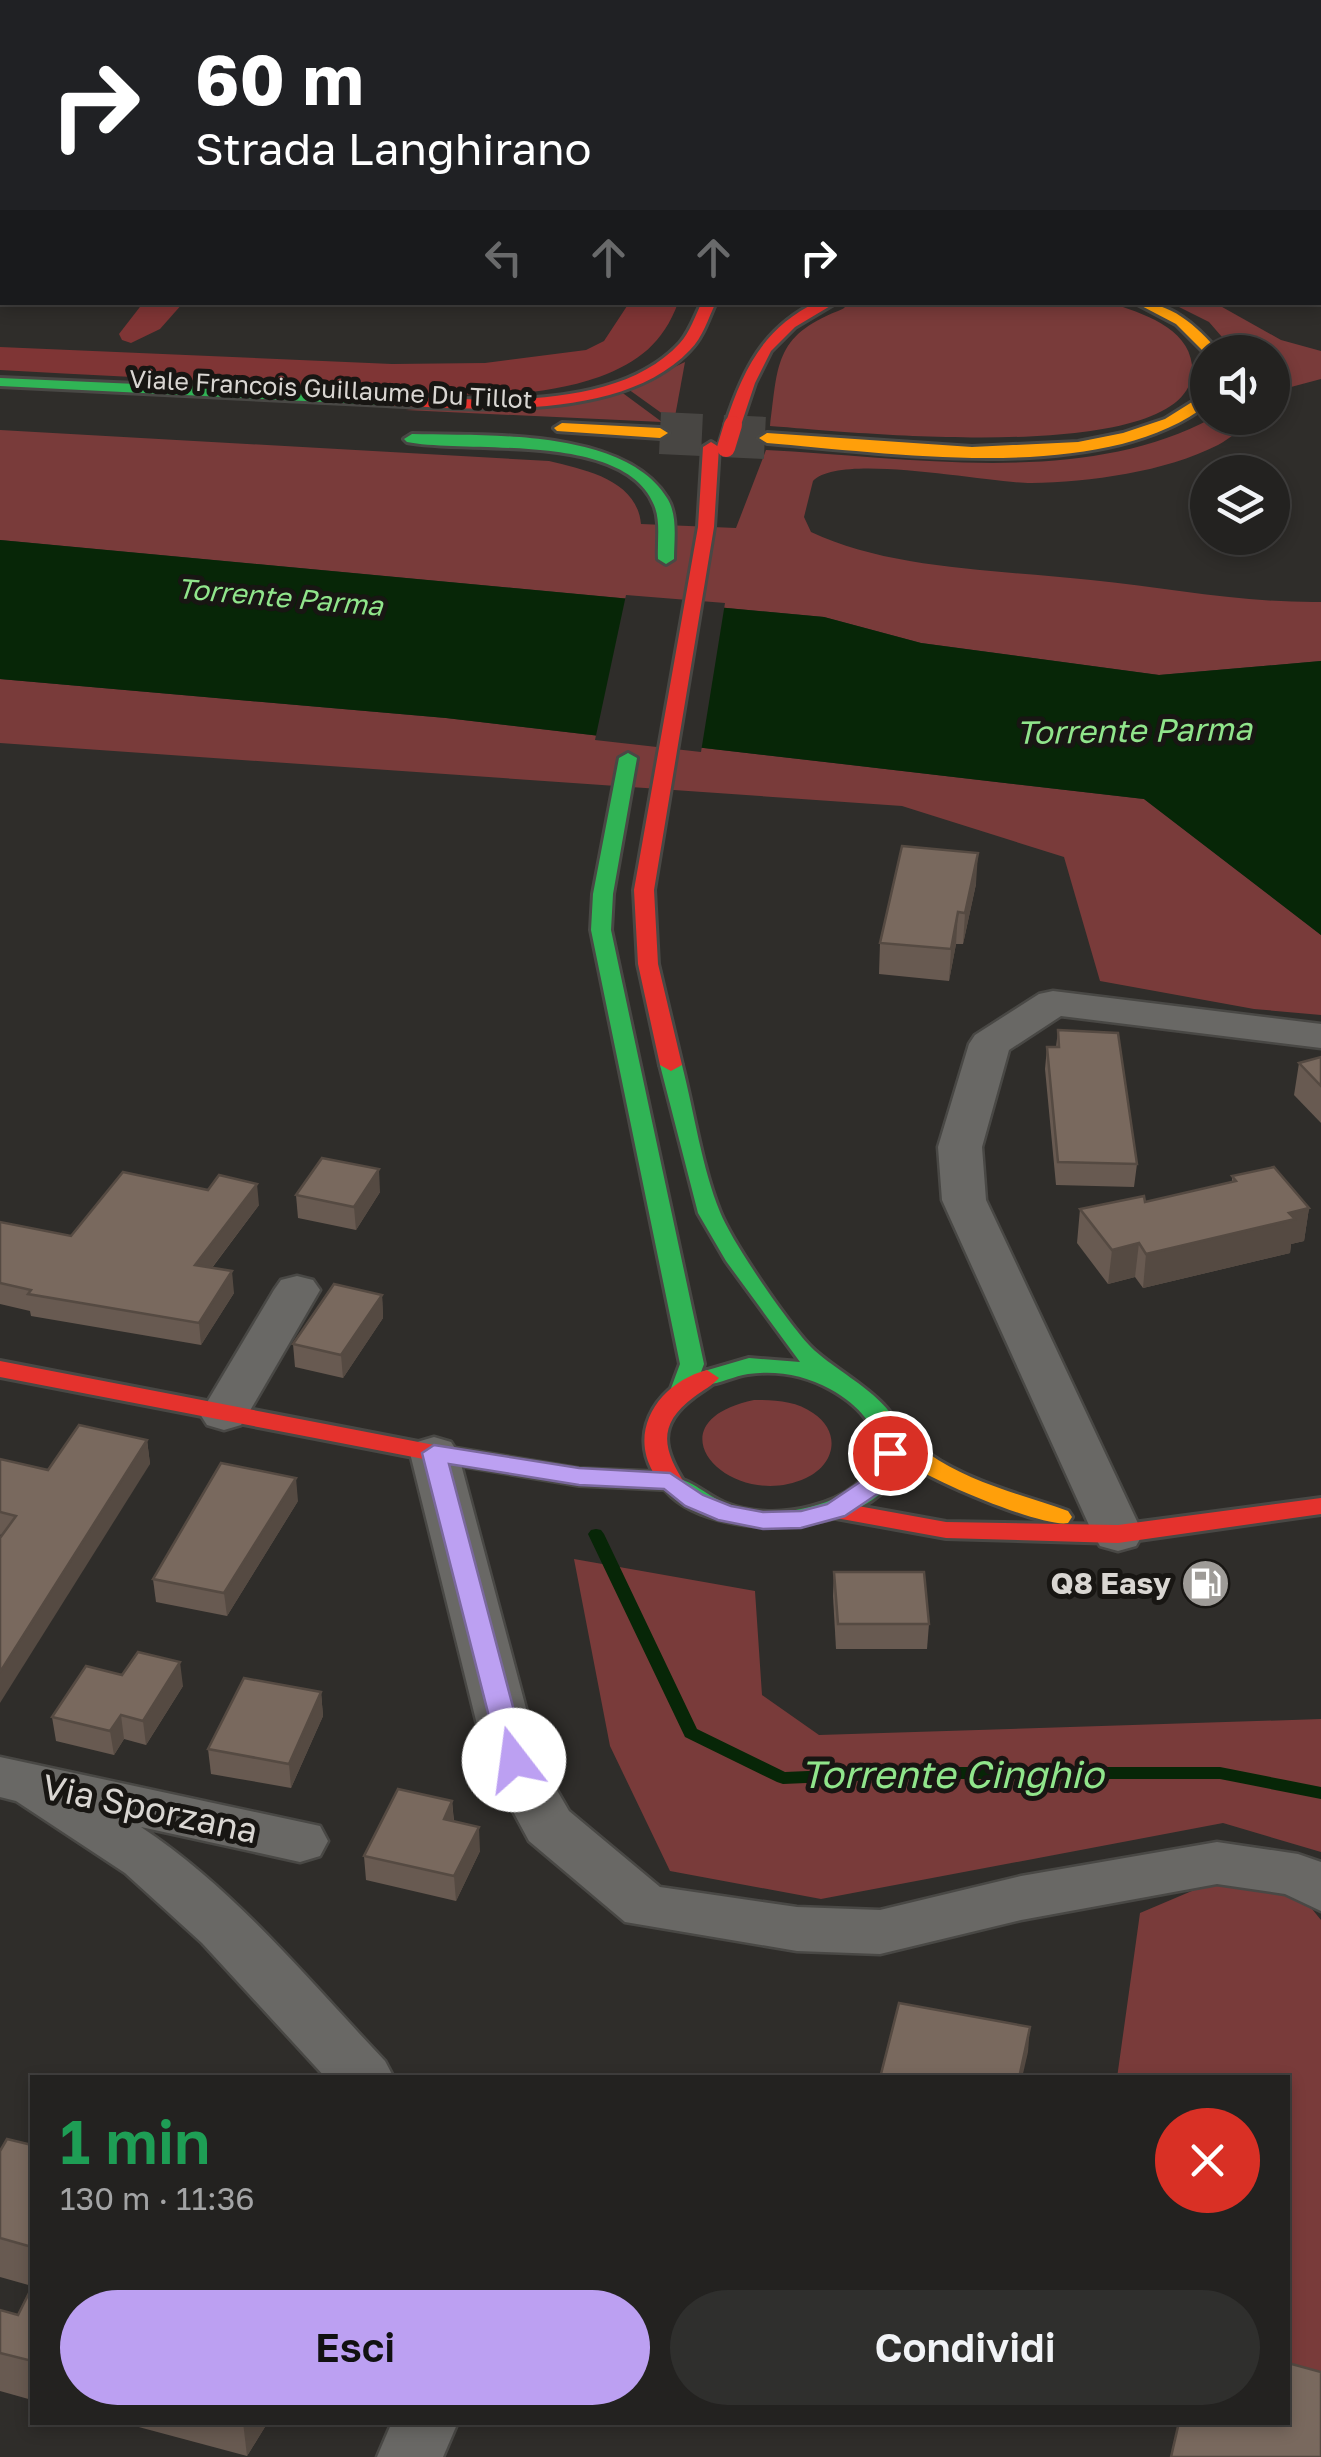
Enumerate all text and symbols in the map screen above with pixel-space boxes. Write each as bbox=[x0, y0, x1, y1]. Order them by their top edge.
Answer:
text: 60 m bbox=[195, 36, 364, 120]
icon: right bbox=[30, 40, 160, 170]
text: Strada Langhirano bbox=[195, 121, 592, 175]
icon: left bbox=[476, 230, 531, 285]
icon: ahead bbox=[581, 230, 636, 285]
icon: ahead bbox=[686, 230, 741, 285]
icon: right bbox=[791, 230, 846, 285]
map controls bbox=[1190, 335, 1290, 555]
button: sound bbox=[1190, 335, 1290, 435]
street label: Viale Francois Guillaume Du Tillot bbox=[128, 362, 534, 415]
button: layers bbox=[1190, 455, 1290, 555]
water label: Torrente Parma bbox=[176, 571, 385, 622]
water label: Torrente Parma bbox=[1016, 709, 1254, 751]
pin bbox=[848, 1411, 933, 1496]
icon: arrive bbox=[863, 1426, 918, 1481]
fuel station icon: Q8 Easy bbox=[1180, 1558, 1232, 1610]
place label: Q8 Easy bbox=[1051, 1565, 1171, 1601]
position arrow bbox=[462, 1708, 566, 1812]
water label: Torrente Cinghio bbox=[800, 1751, 1106, 1796]
street label: Via Sporzana bbox=[39, 1765, 262, 1851]
text: 1 min bbox=[60, 2105, 210, 2177]
button: close bbox=[1155, 2108, 1260, 2213]
text: 130 m · 11:36 bbox=[60, 2179, 255, 2217]
button: Esci bbox=[60, 2290, 650, 2405]
button: Condividi bbox=[670, 2290, 1260, 2405]

